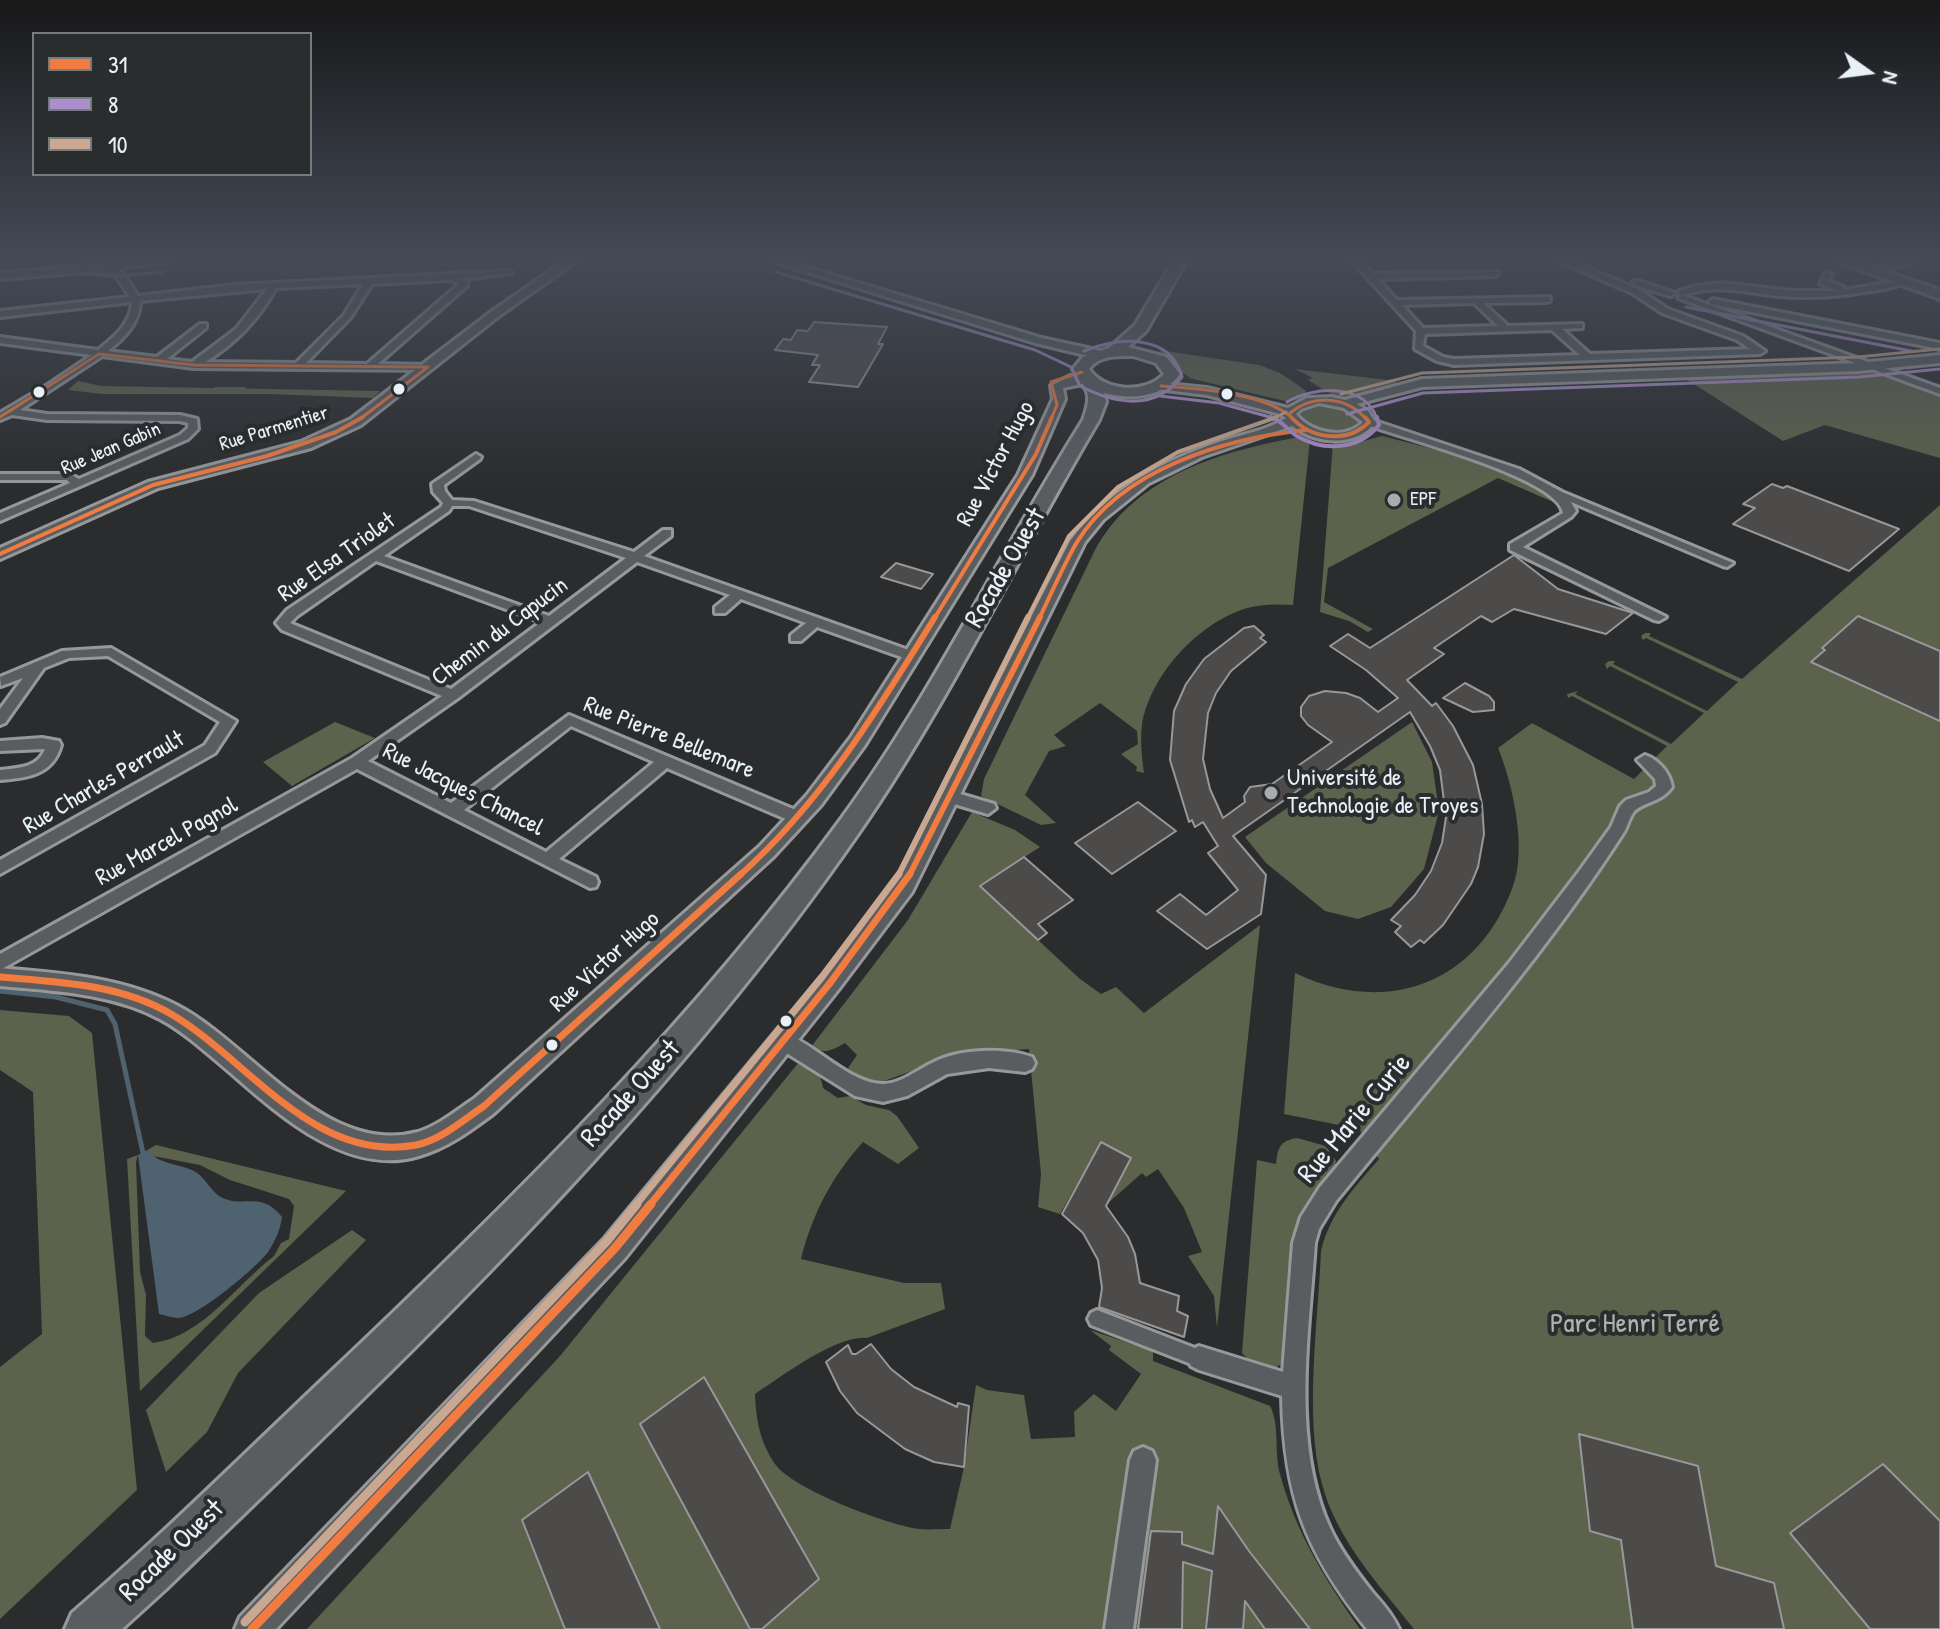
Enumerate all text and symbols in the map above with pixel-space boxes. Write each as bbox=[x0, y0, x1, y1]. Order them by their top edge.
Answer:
legend bbox=[32, 32, 312, 176]
north arrow bbox=[1828, 32, 1908, 112]
text: 31 bbox=[108, 48, 127, 80]
text: N bbox=[1875, 68, 1907, 87]
text: 8 bbox=[108, 88, 118, 120]
text: 10 bbox=[108, 128, 127, 160]
unlabelled marker bbox=[391, 381, 407, 397]
unlabelled marker bbox=[31, 384, 47, 400]
unlabelled marker bbox=[1219, 386, 1235, 402]
street label: Rue Victor Hugo bbox=[951, 396, 1041, 532]
street label: Rue Parmentier bbox=[217, 401, 331, 457]
street label: Rue Jean Gabin bbox=[58, 417, 164, 481]
place label: EPF bbox=[1410, 488, 1436, 512]
marker: EPF bbox=[1385, 491, 1403, 509]
street label: Rocade Ouest bbox=[958, 502, 1054, 634]
street label: Rue Elsa Triolet bbox=[273, 507, 401, 609]
street label: Chemin du Capucin bbox=[426, 571, 574, 693]
street label: Rue Pierre Bellemare bbox=[579, 691, 759, 785]
street label: Rue Charles Perrault bbox=[18, 725, 190, 841]
street label: Rue Jacques Chancel bbox=[378, 737, 548, 843]
place label: Université de Technologie de Troyes bbox=[1287, 765, 1478, 821]
marker: Université de Technologie de Troyes bbox=[1262, 784, 1280, 802]
street label: Rue Marcel Pagnol bbox=[91, 791, 243, 893]
street label: Rue Victor Hugo bbox=[544, 905, 666, 1019]
unlabelled marker bbox=[778, 1013, 794, 1029]
street label: Rocade Ouest bbox=[574, 1033, 688, 1155]
unlabelled marker bbox=[544, 1037, 560, 1053]
street label: Rue Marie Curie bbox=[1291, 1047, 1419, 1191]
park label: Parc Henri Terré bbox=[1550, 1308, 1720, 1342]
street label: Rocade Ouest bbox=[113, 1493, 231, 1609]

